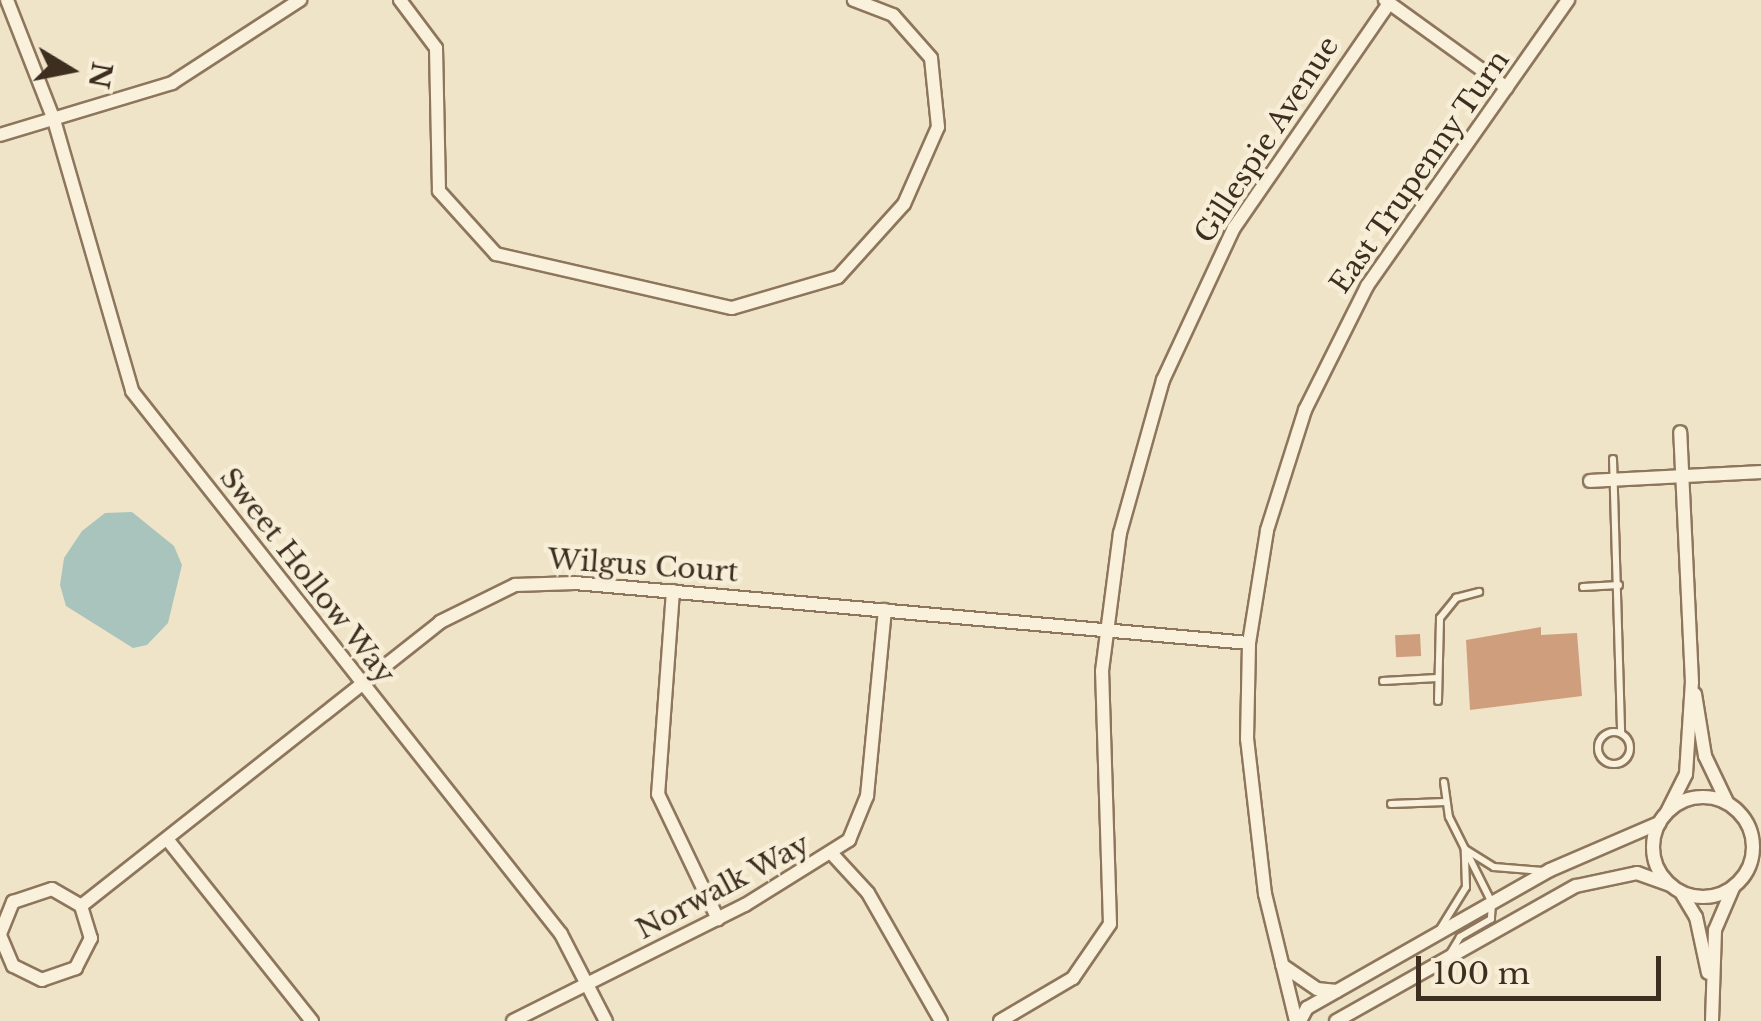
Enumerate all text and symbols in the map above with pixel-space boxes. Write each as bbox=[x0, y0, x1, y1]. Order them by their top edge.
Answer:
north arrow bbox=[20, 20, 120, 120]
street label: Gillespie Avenue bbox=[1188, 30, 1346, 250]
street label: East Trupenny Turn bbox=[1323, 43, 1517, 301]
text: N bbox=[81, 59, 120, 91]
street label: Sweet Hollow Way bbox=[212, 461, 402, 691]
street label: Wilgus Court bbox=[547, 543, 739, 589]
street label: Norwalk Way bbox=[630, 827, 816, 947]
scale bar bbox=[1421, 936, 1666, 998]
text: 100 m bbox=[1433, 955, 1530, 992]

